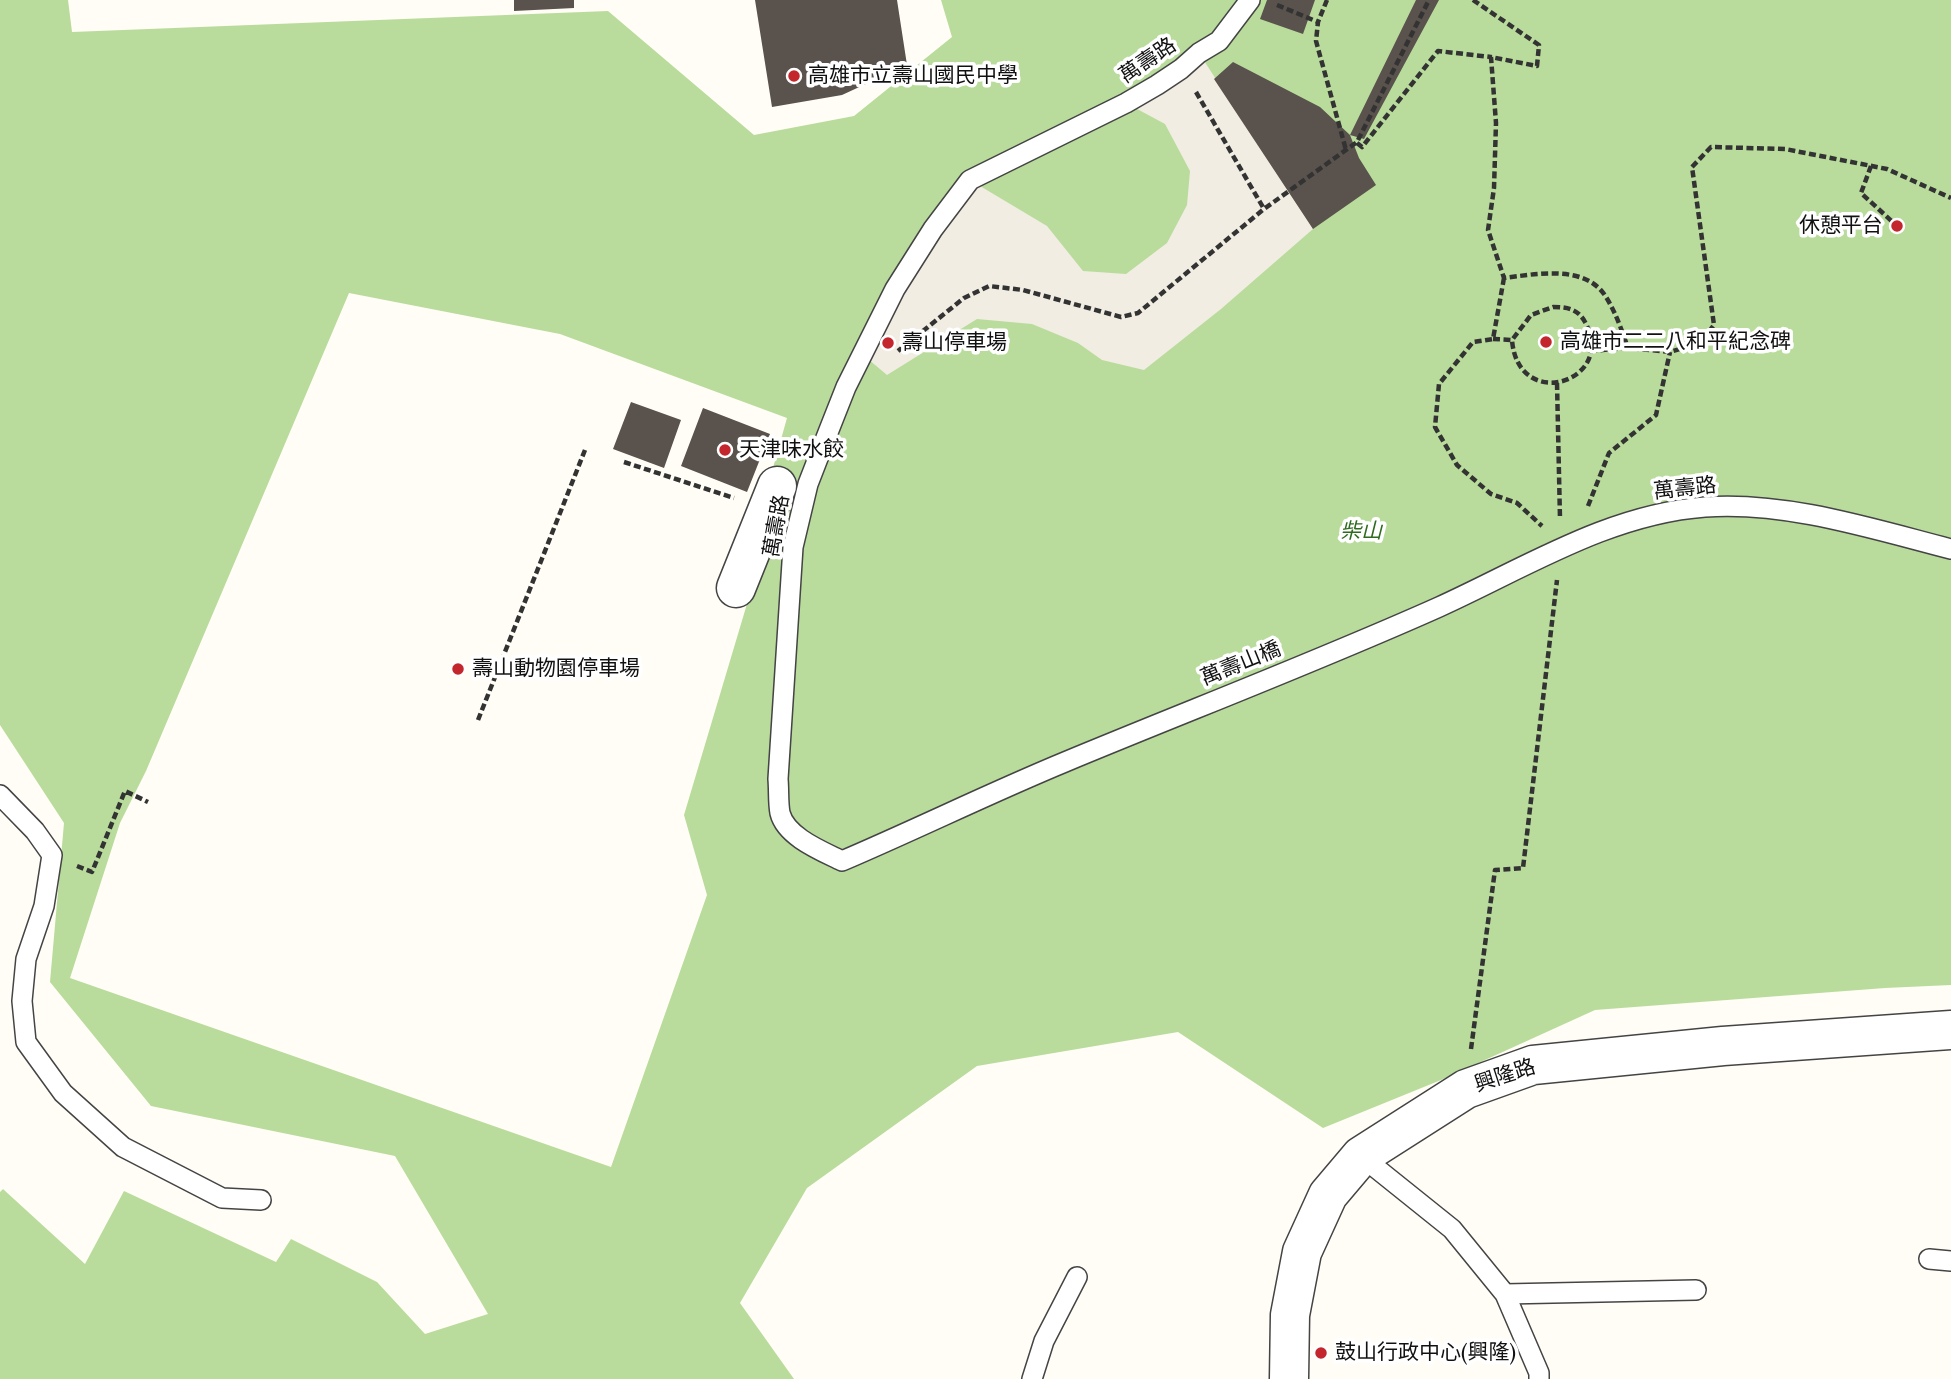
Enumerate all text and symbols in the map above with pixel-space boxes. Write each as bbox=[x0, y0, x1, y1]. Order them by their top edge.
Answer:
street label: 萬壽路 bbox=[1115, 33, 1181, 89]
place label: 高雄市立壽山國民中學 bbox=[808, 63, 1018, 89]
marker: 高雄市立壽山國民中學 bbox=[786, 68, 802, 84]
place label: 休憩平台 bbox=[1799, 213, 1883, 239]
marker: 休憩平台 bbox=[1889, 218, 1905, 234]
place label: 高雄市二二八和平紀念碑 bbox=[1560, 329, 1791, 355]
place label: 壽山停車場 bbox=[902, 330, 1007, 356]
marker: 高雄市二二八和平紀念碑 bbox=[1538, 334, 1554, 350]
marker: 壽山停車場 bbox=[880, 335, 896, 351]
place label: 天津味水餃 bbox=[739, 437, 844, 463]
marker: 天津味水餃 bbox=[717, 442, 733, 458]
street label: 萬壽路 bbox=[1652, 473, 1718, 505]
street label: 萬壽路 bbox=[759, 493, 795, 559]
park label: 柴山 bbox=[1340, 519, 1382, 545]
street label: 萬壽山橋 bbox=[1197, 637, 1285, 691]
place label: 壽山動物園停車場 bbox=[472, 656, 640, 682]
marker: 壽山動物園停車場 bbox=[450, 661, 466, 677]
street label: 興隆路 bbox=[1471, 1054, 1539, 1098]
place label: 鼓山行政中心(興隆) bbox=[1335, 1340, 1516, 1366]
marker: 鼓山行政中心(興隆) bbox=[1313, 1345, 1329, 1361]

